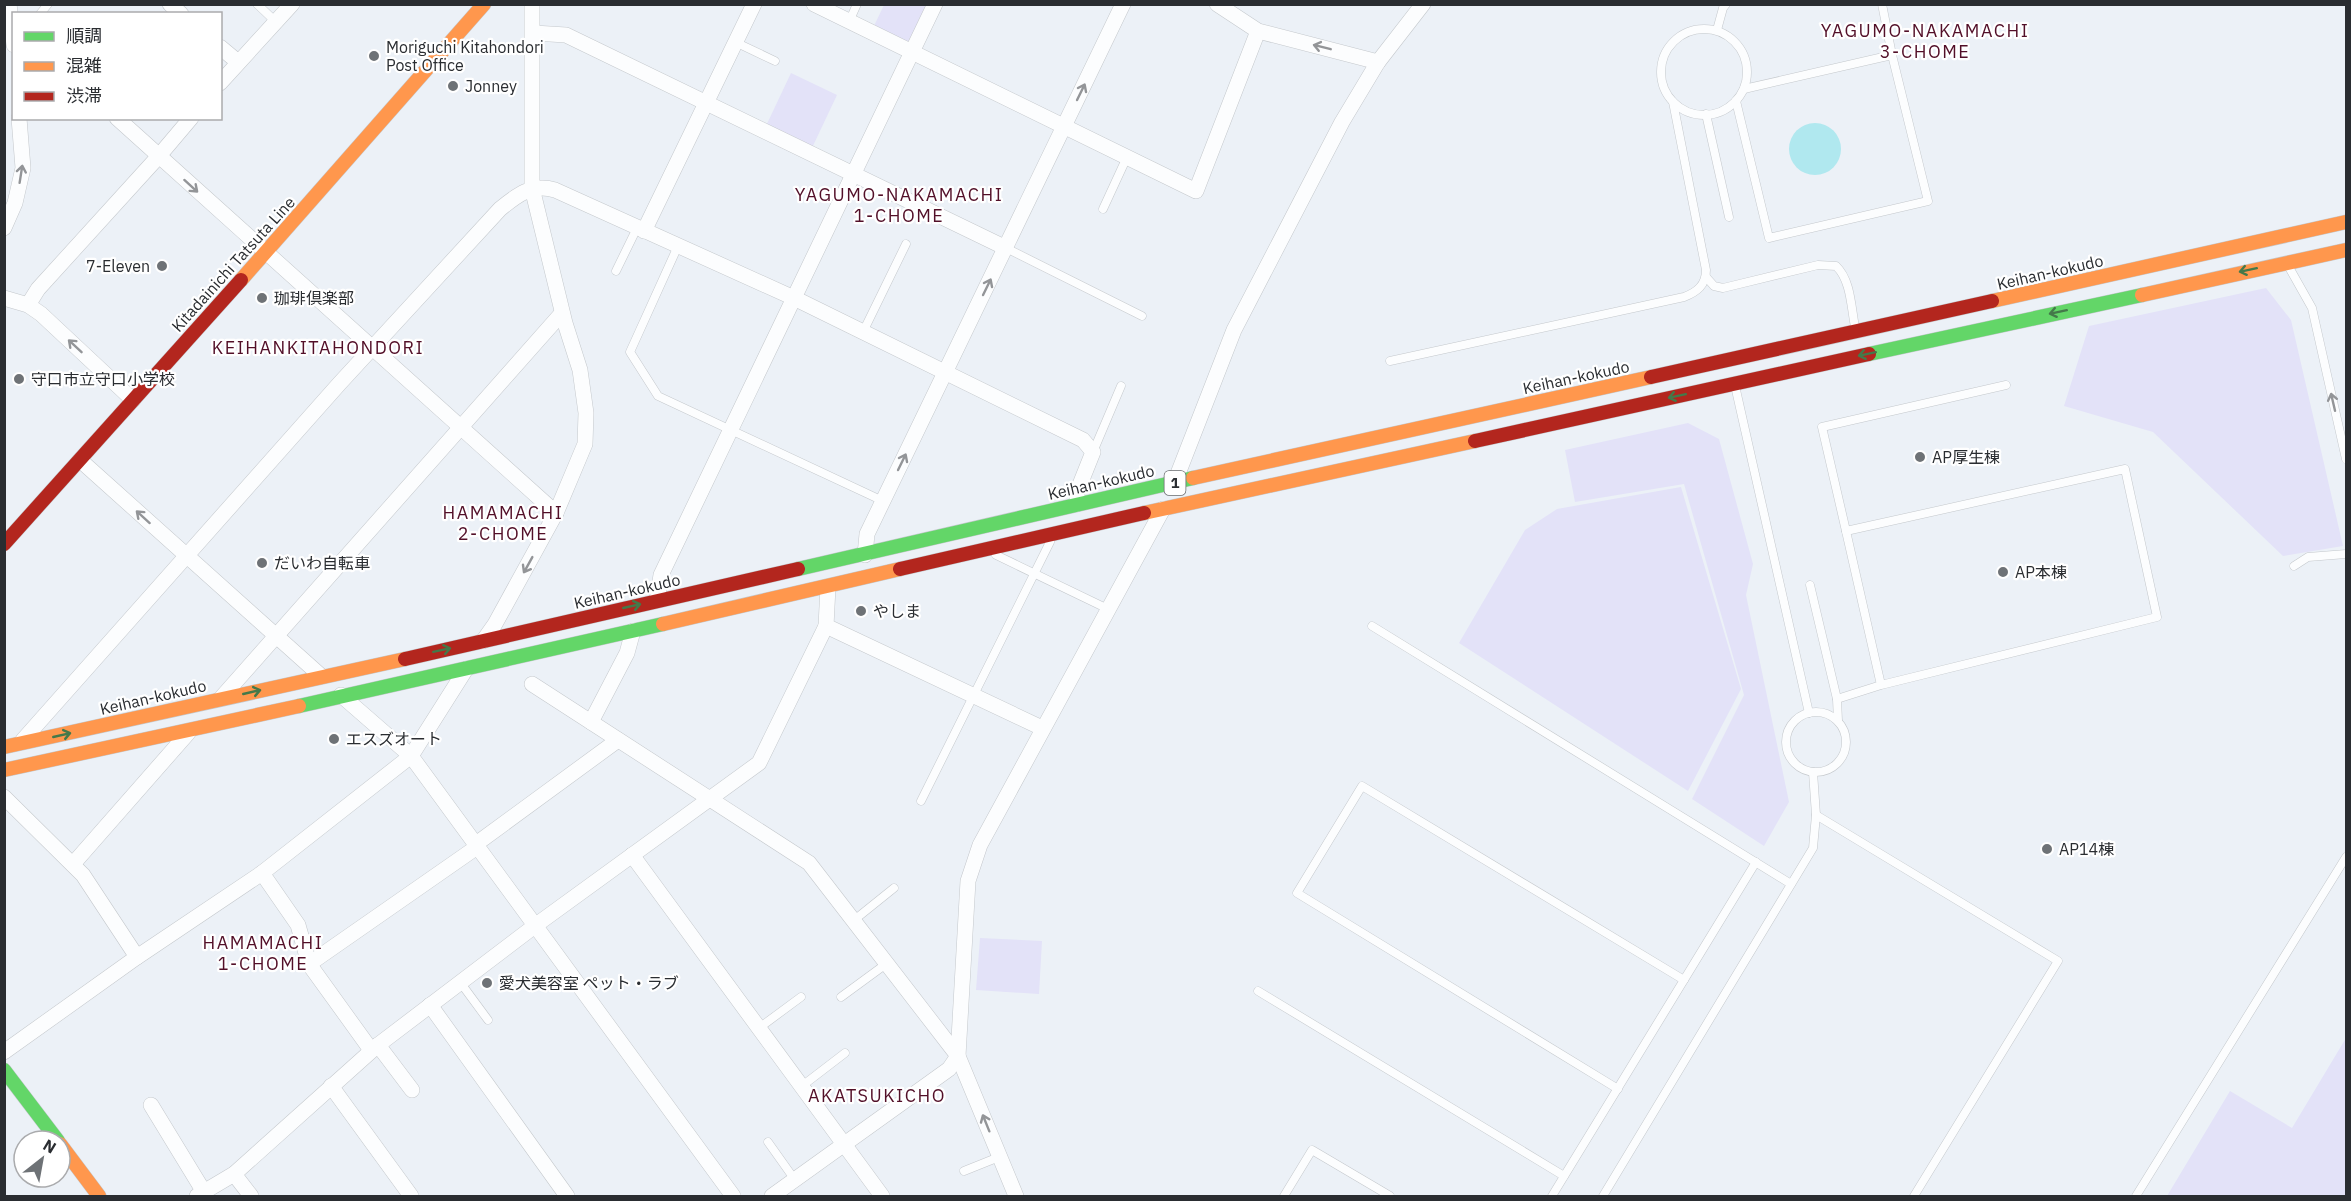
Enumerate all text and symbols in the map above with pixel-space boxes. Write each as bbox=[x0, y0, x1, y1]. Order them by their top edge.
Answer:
legend bbox=[12, 12, 222, 120]
district label: YAGUMO-NAKAMACHI 3-CHOME bbox=[1821, 19, 2029, 63]
text: 順調 bbox=[66, 24, 102, 47]
place label: Moriguchi Kitahondori Post Office bbox=[386, 37, 544, 75]
one-way arrow bbox=[1313, 41, 1332, 53]
marker: Moriguchi Kitahondori Post Office bbox=[367, 49, 381, 63]
text: 混雑 bbox=[66, 54, 102, 77]
place label: Jonney bbox=[465, 76, 517, 96]
marker: Jonney bbox=[446, 79, 460, 93]
text: 渋滞 bbox=[66, 84, 102, 107]
one-way arrow bbox=[1075, 84, 1087, 102]
one-way arrow bbox=[15, 165, 26, 185]
one-way arrow bbox=[183, 179, 198, 193]
district label: YAGUMO-NAKAMACHI 1-CHOME bbox=[795, 183, 1003, 227]
street label: Kitadainichi Tatsuta Line bbox=[167, 192, 299, 336]
street label: Keihan-kokudo bbox=[1995, 250, 2105, 294]
place label: 7-Eleven bbox=[86, 256, 150, 276]
marker: 7-Eleven bbox=[155, 259, 169, 273]
one-way arrow bbox=[2239, 265, 2258, 277]
one-way arrow bbox=[981, 278, 993, 296]
place label: 珈琲倶楽部 bbox=[274, 288, 354, 308]
marker: 珈琲倶楽部 bbox=[255, 291, 269, 305]
one-way arrow bbox=[2048, 307, 2067, 319]
district label: KEIHANKITAHONDORI bbox=[212, 336, 424, 359]
one-way arrow bbox=[68, 339, 83, 353]
one-way arrow bbox=[1858, 349, 1877, 361]
street label: Keihan-kokudo bbox=[1521, 356, 1631, 398]
place label: 守口市立守口小学校 bbox=[31, 369, 175, 389]
marker: 守口市立守口小学校 bbox=[12, 372, 26, 386]
one-way arrow bbox=[1667, 390, 1686, 402]
one-way arrow bbox=[2327, 392, 2339, 411]
place label: AP厚生棟 bbox=[1932, 447, 2000, 467]
marker: AP厚生棟 bbox=[1913, 450, 1927, 464]
one-way arrow bbox=[896, 454, 908, 472]
street label: Keihan-kokudo bbox=[1046, 460, 1156, 504]
road number: 1 bbox=[1164, 471, 1186, 495]
district label: HAMAMACHI 2-CHOME bbox=[443, 501, 563, 545]
one-way arrow bbox=[136, 510, 151, 524]
place label: だいわ自転車 bbox=[274, 553, 370, 573]
one-way arrow bbox=[522, 555, 533, 573]
marker: だいわ自転車 bbox=[255, 556, 269, 570]
place label: AP本棟 bbox=[2015, 562, 2067, 582]
marker: AP本棟 bbox=[1996, 565, 2010, 579]
street label: Keihan-kokudo bbox=[572, 569, 682, 613]
one-way arrow bbox=[623, 600, 642, 612]
place label: やしま bbox=[873, 601, 921, 621]
marker: やしま bbox=[854, 604, 868, 618]
one-way arrow bbox=[433, 644, 452, 656]
street label: Keihan-kokudo bbox=[98, 675, 208, 719]
one-way arrow bbox=[242, 686, 261, 697]
one-way arrow bbox=[52, 728, 71, 740]
place label: エスズオート bbox=[346, 729, 442, 749]
marker: エスズオート bbox=[327, 732, 341, 746]
place label: AP14棟 bbox=[2059, 839, 2114, 859]
marker: AP14棟 bbox=[2040, 842, 2054, 856]
district label: HAMAMACHI 1-CHOME bbox=[203, 931, 323, 975]
place label: 愛犬美容室 ペット・ラブ bbox=[499, 973, 679, 993]
marker: 愛犬美容室 ペット・ラブ bbox=[480, 976, 494, 990]
district label: AKATSUKICHO bbox=[808, 1084, 946, 1107]
one-way arrow bbox=[980, 1114, 991, 1133]
north arrow bbox=[12, 1129, 72, 1189]
text: N bbox=[40, 1135, 60, 1158]

